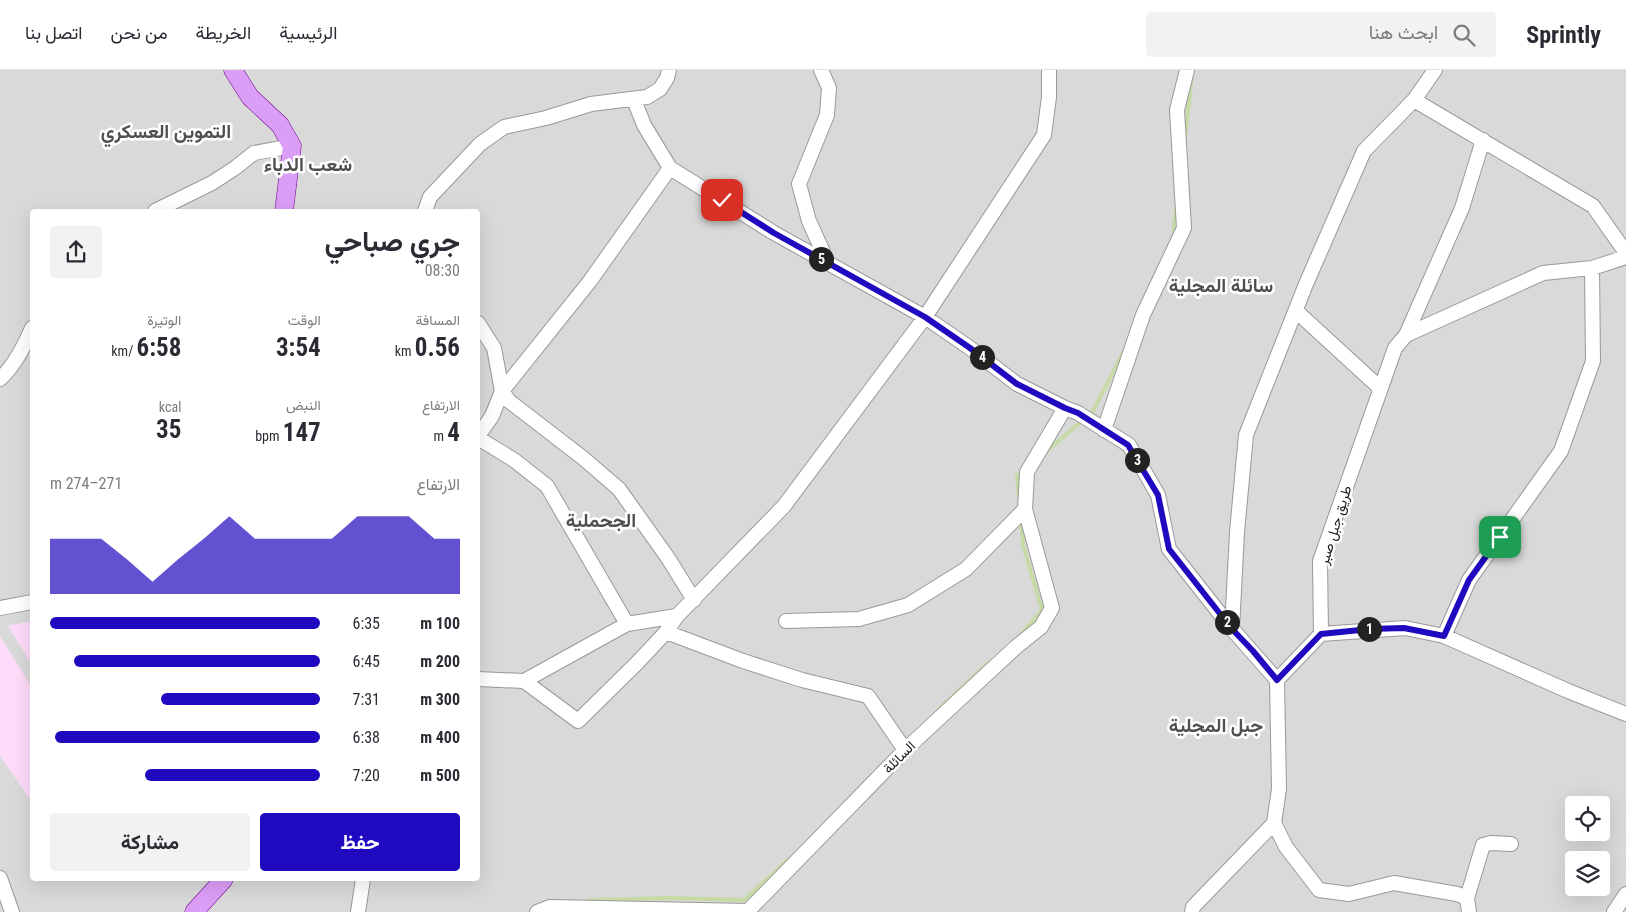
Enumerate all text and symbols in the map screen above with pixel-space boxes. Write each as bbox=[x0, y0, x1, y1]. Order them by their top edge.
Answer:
search box bbox=[1146, 12, 1496, 57]
text: ابحث هنا bbox=[1369, 21, 1438, 44]
icon: search bbox=[1450, 21, 1478, 49]
text: Sprintly bbox=[1526, 21, 1601, 49]
text: اتصل بنا bbox=[25, 22, 82, 43]
text: من نحن bbox=[110, 22, 168, 43]
text: الخريطة bbox=[196, 22, 251, 43]
text: الرئيسية bbox=[279, 22, 337, 43]
district label: التموين العسكري bbox=[101, 120, 231, 148]
district label: شعب الدباء bbox=[264, 153, 352, 176]
pin bbox=[701, 179, 743, 221]
icon: check bbox=[708, 186, 736, 214]
text: جري صباحي bbox=[325, 225, 460, 258]
button: share bbox=[50, 226, 102, 278]
pin: 5 bbox=[808, 246, 834, 272]
text: 5 bbox=[818, 251, 825, 267]
text: 08:30 bbox=[425, 261, 460, 280]
district label: سائلة المجلية bbox=[1169, 274, 1273, 297]
text: الوتيرة bbox=[147, 312, 181, 328]
text: الوقت bbox=[288, 312, 321, 328]
text: المسافة bbox=[416, 312, 460, 328]
text: 6:58 bbox=[137, 333, 181, 362]
text: 3:54 bbox=[276, 333, 321, 362]
text: 0.56 bbox=[415, 333, 460, 362]
text: /km bbox=[111, 343, 137, 359]
text: km bbox=[395, 343, 415, 359]
pin: 4 bbox=[970, 344, 994, 370]
text: 4 bbox=[979, 349, 986, 365]
text: النبض bbox=[286, 397, 321, 413]
text: الارتفاع bbox=[422, 397, 460, 413]
text: kcal bbox=[159, 399, 181, 415]
text: 35 bbox=[156, 415, 181, 444]
text: 147 bbox=[283, 418, 321, 447]
text: 4 bbox=[447, 418, 460, 447]
text: bpm bbox=[255, 428, 283, 444]
text: m bbox=[434, 428, 447, 444]
pin: 3 bbox=[1124, 448, 1150, 472]
text: 3 bbox=[1134, 452, 1141, 468]
text: 271–274 m bbox=[50, 474, 122, 493]
text: الارتفاع bbox=[417, 475, 460, 494]
street label: طريق جبل صبر bbox=[1315, 484, 1356, 568]
district label: الجحملية bbox=[566, 509, 636, 532]
pin bbox=[1479, 516, 1521, 558]
icon: arrive bbox=[1486, 523, 1514, 551]
pin: 2 bbox=[1214, 610, 1240, 634]
text: 6:35 bbox=[353, 614, 380, 633]
text: 100 m bbox=[420, 614, 460, 633]
text: 2 bbox=[1224, 614, 1231, 630]
pin: 1 bbox=[1356, 616, 1382, 642]
text: 1 bbox=[1366, 621, 1373, 637]
text: 6:45 bbox=[353, 652, 380, 671]
text: 200 m bbox=[420, 652, 460, 671]
text: 7:31 bbox=[353, 690, 380, 709]
text: 300 m bbox=[420, 690, 460, 709]
district label: جبل المجلية bbox=[1169, 714, 1263, 737]
text: 6:38 bbox=[353, 728, 380, 747]
text: 400 m bbox=[420, 728, 460, 747]
street label: السائلة bbox=[880, 738, 918, 776]
text: 7:20 bbox=[353, 766, 380, 785]
text: 500 m bbox=[420, 766, 460, 785]
map controls bbox=[1565, 796, 1610, 896]
button: locate bbox=[1565, 796, 1610, 841]
button: مشاركة bbox=[50, 813, 250, 871]
button: حفظ bbox=[260, 813, 460, 871]
button: layers bbox=[1565, 851, 1610, 896]

